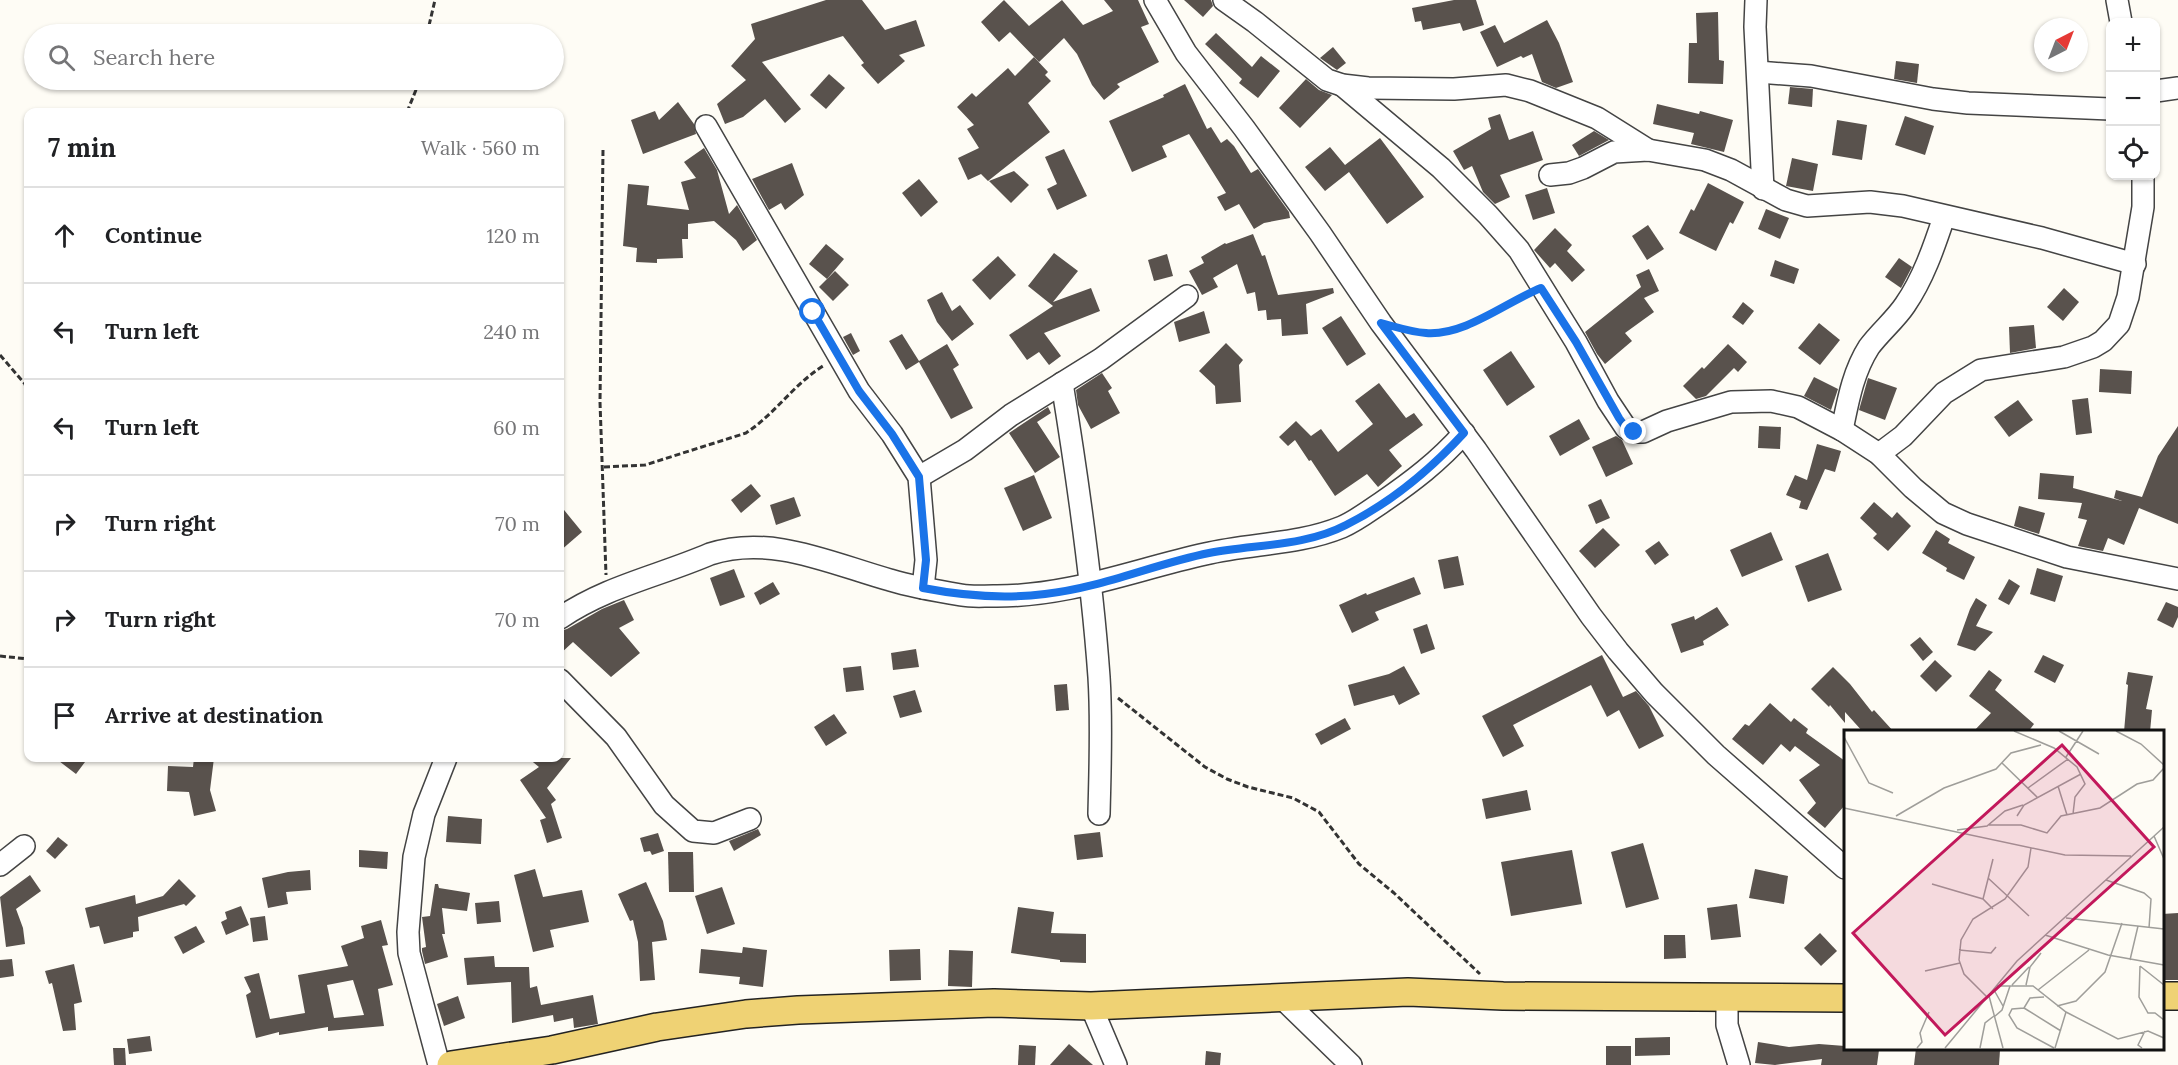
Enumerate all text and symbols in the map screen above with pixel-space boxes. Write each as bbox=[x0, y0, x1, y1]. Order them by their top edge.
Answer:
north arrow bbox=[2034, 18, 2088, 72]
map controls bbox=[2106, 18, 2160, 180]
button: + bbox=[2106, 18, 2160, 72]
search box bbox=[24, 24, 564, 90]
icon: search bbox=[45, 41, 78, 74]
text: Search here bbox=[93, 43, 215, 71]
button: − bbox=[2106, 72, 2160, 126]
button: locate bbox=[2106, 126, 2160, 180]
text: 7 min bbox=[48, 131, 116, 164]
text: Walk · 560 m bbox=[421, 135, 540, 160]
icon: ahead bbox=[48, 219, 81, 252]
text: Continue bbox=[105, 221, 202, 249]
text: 120 m bbox=[486, 223, 540, 248]
route start bbox=[799, 298, 825, 324]
icon: left bbox=[48, 315, 81, 348]
text: Turn left bbox=[105, 317, 199, 345]
text: 240 m bbox=[483, 319, 540, 344]
icon: left bbox=[48, 411, 81, 444]
text: Turn left bbox=[105, 413, 199, 441]
text: 60 m bbox=[493, 415, 540, 440]
route end bbox=[1620, 418, 1646, 444]
icon: right bbox=[48, 507, 81, 540]
text: Turn right bbox=[105, 509, 216, 537]
text: 70 m bbox=[495, 511, 540, 536]
icon: right bbox=[48, 603, 81, 636]
text: Turn right bbox=[105, 605, 216, 633]
text: 70 m bbox=[495, 607, 540, 632]
icon: arrive bbox=[48, 699, 81, 732]
text: Arrive at destination bbox=[105, 701, 323, 729]
inset map bbox=[1844, 730, 2163, 1050]

